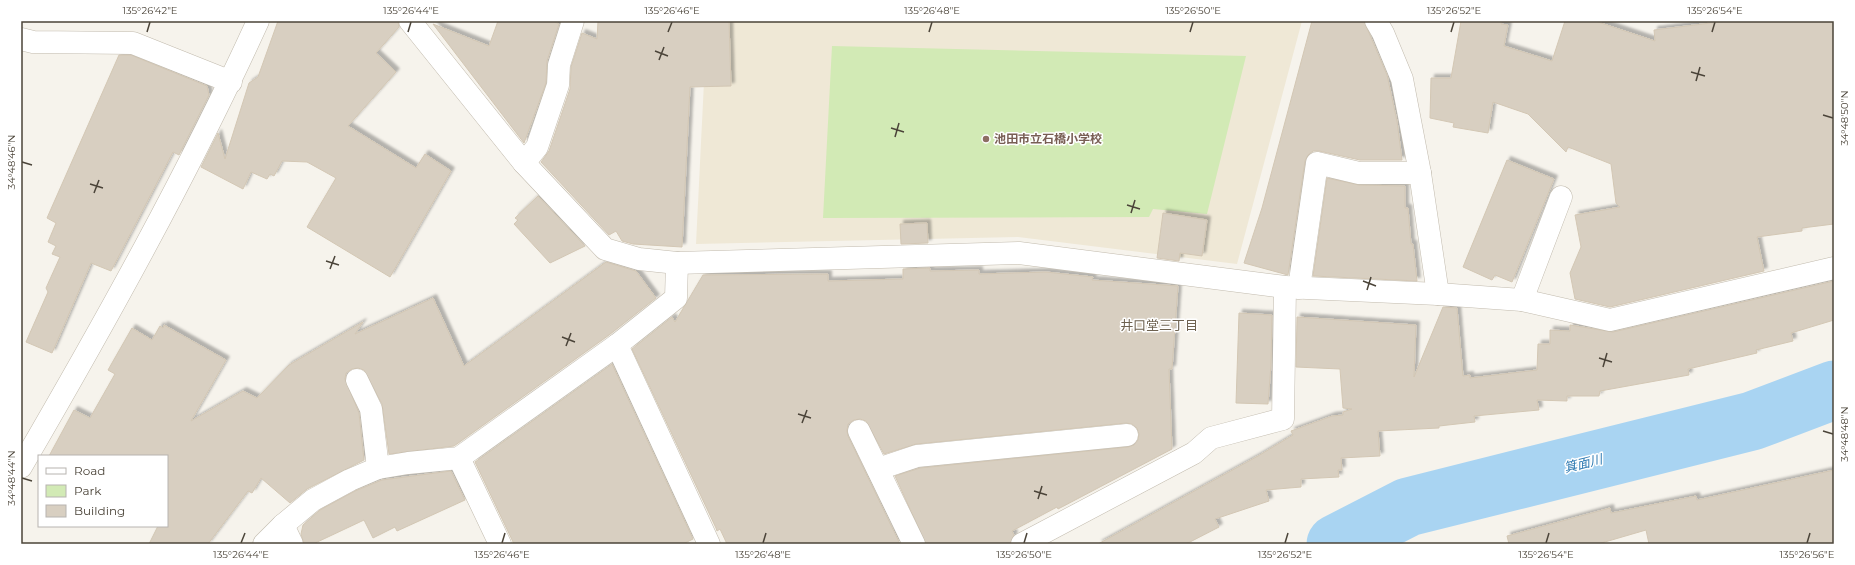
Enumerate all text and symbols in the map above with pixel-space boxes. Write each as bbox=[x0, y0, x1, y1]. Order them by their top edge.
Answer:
text: 135°26'42"E bbox=[122, 4, 178, 17]
text: 135°26'44"E bbox=[383, 4, 439, 17]
text: 135°26'46"E bbox=[644, 4, 700, 17]
text: 135°26'48"E bbox=[904, 4, 960, 17]
text: 135°26'50"E bbox=[1165, 4, 1221, 17]
text: 135°26'52"E bbox=[1427, 4, 1482, 17]
text: 135°26'54"E bbox=[1687, 4, 1743, 17]
text: 34°48'50"N bbox=[1838, 90, 1851, 146]
place label: 池田市立石橋小学校 bbox=[994, 131, 1102, 146]
marker: 池田市立石橋小学校 bbox=[981, 134, 991, 144]
text: 34°48'46"N bbox=[5, 135, 18, 189]
district label: 井口堂三丁目 bbox=[1120, 317, 1198, 333]
text: 34°48'48"N bbox=[1838, 406, 1851, 462]
text: 34°48'44"N bbox=[5, 450, 18, 506]
water label: 箕面川 bbox=[1562, 450, 1606, 475]
legend bbox=[38, 455, 168, 527]
text: Road bbox=[74, 463, 105, 478]
text: Park bbox=[74, 483, 102, 498]
text: Building bbox=[74, 503, 125, 518]
text: 135°26'44"E bbox=[213, 548, 269, 561]
text: 135°26'46"E bbox=[474, 548, 530, 561]
text: 135°26'48"E bbox=[735, 548, 791, 561]
text: 135°26'50"E bbox=[996, 548, 1052, 561]
text: 135°26'52"E bbox=[1258, 548, 1313, 561]
text: 135°26'54"E bbox=[1518, 548, 1574, 561]
text: 135°26'56"E bbox=[1779, 548, 1835, 561]

